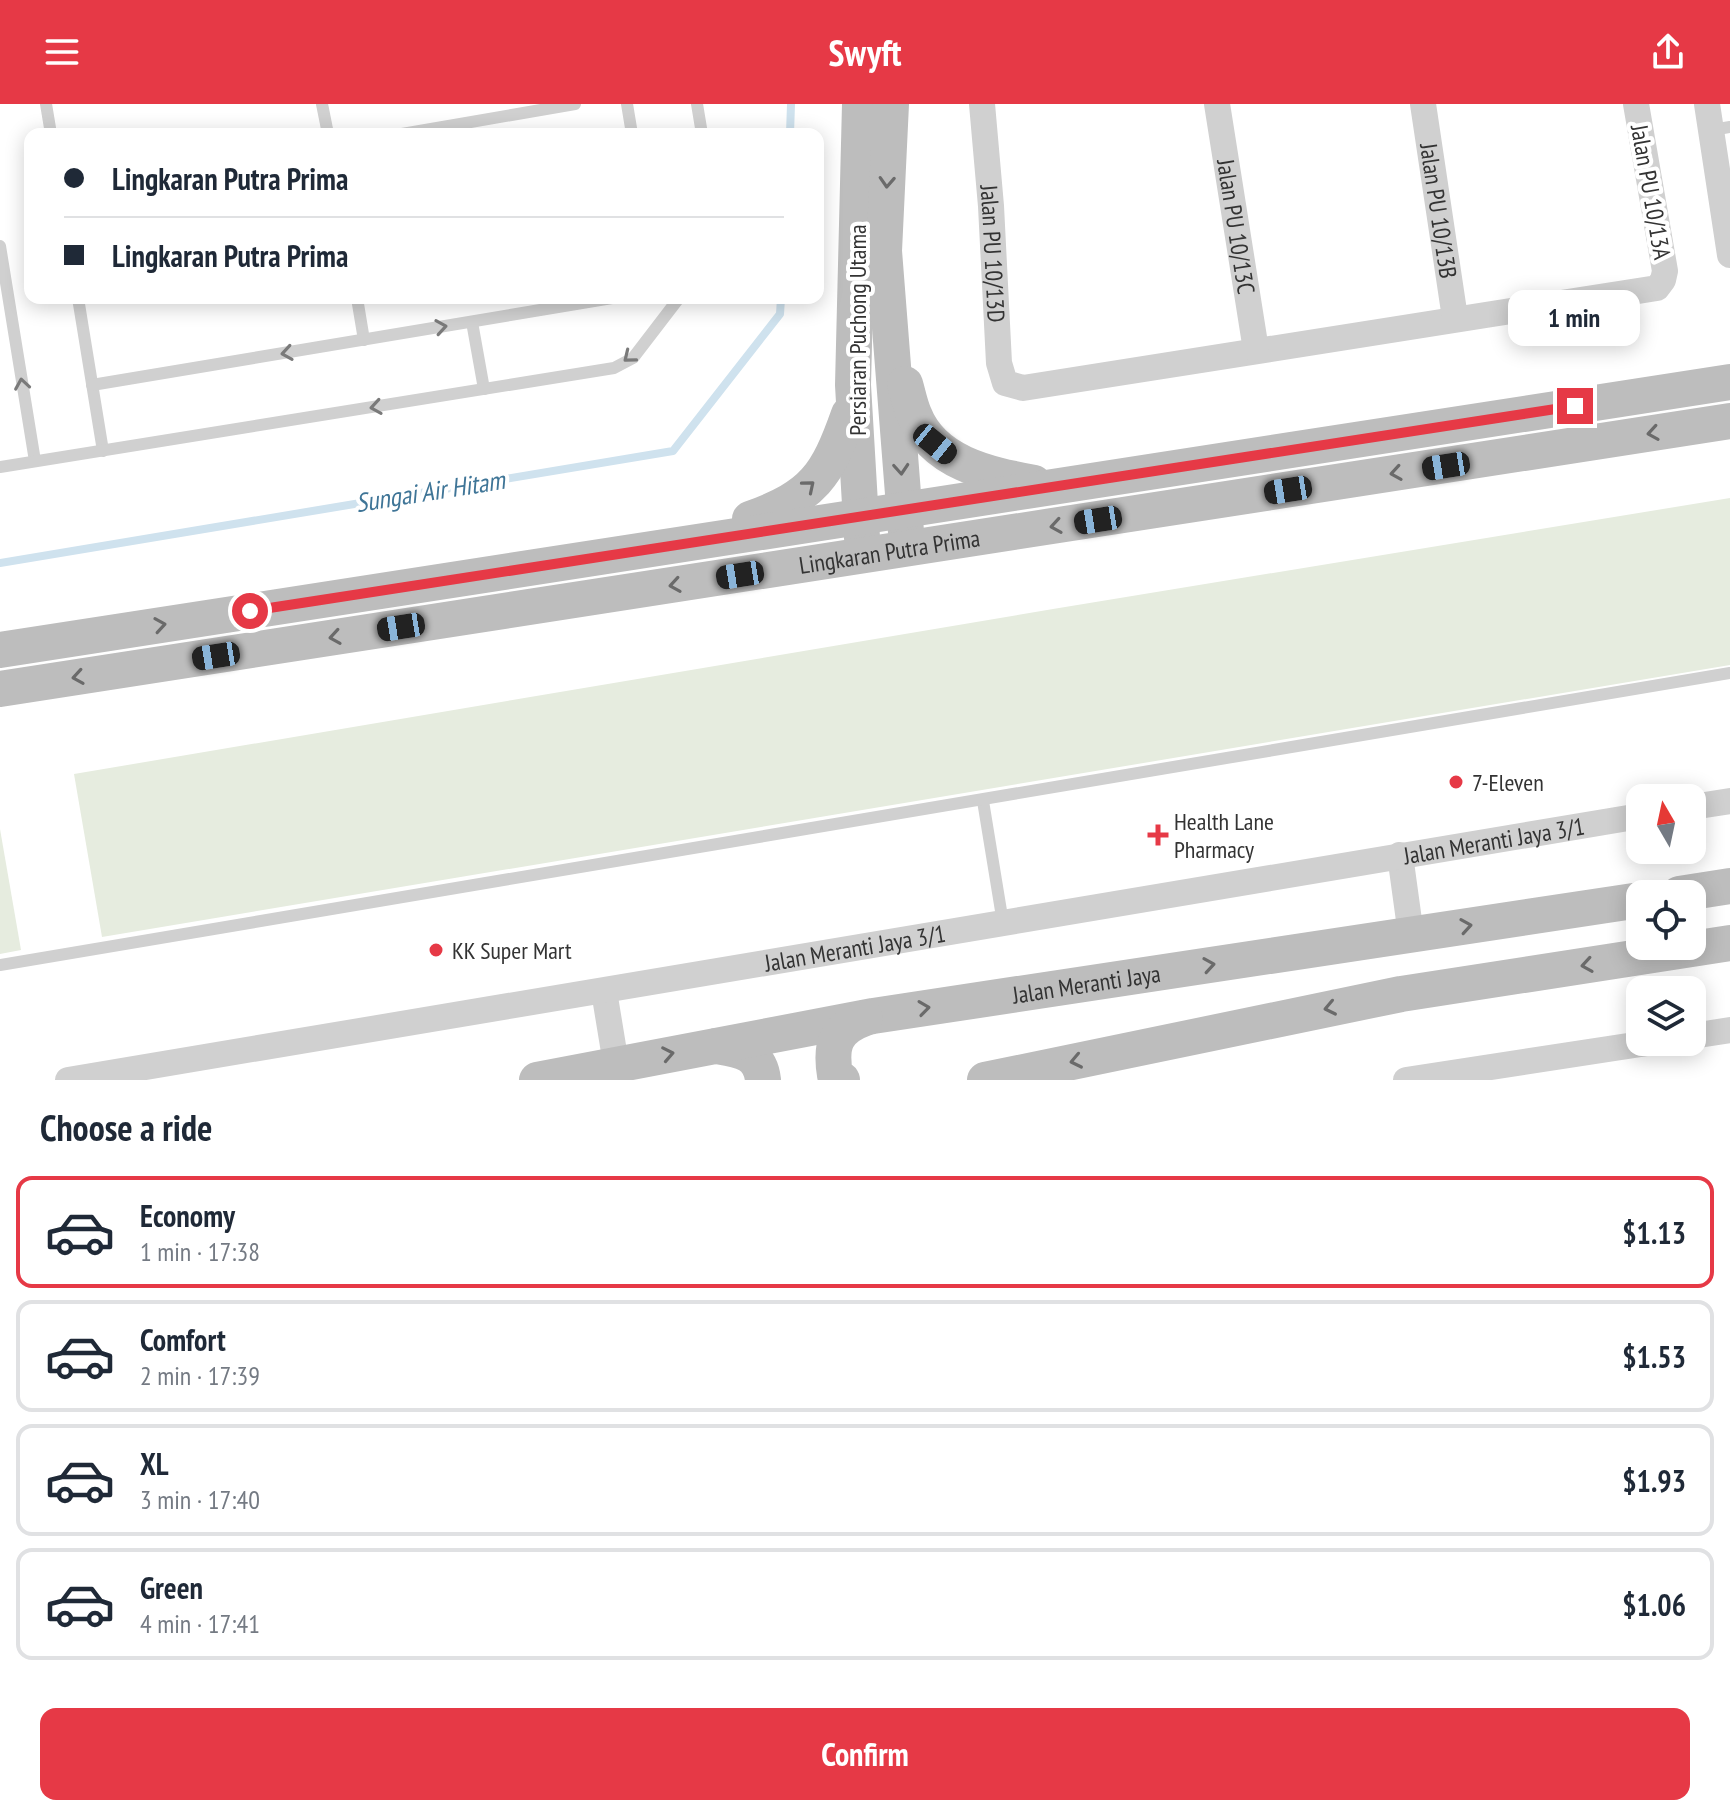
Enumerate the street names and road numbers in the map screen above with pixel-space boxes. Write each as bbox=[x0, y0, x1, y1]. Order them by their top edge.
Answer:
street label: Jalan PU 10/13A bbox=[1624, 121, 1678, 262]
street label: Jalan PU 10/13B bbox=[1413, 140, 1464, 281]
street label: Jalan PU 10/13C bbox=[1210, 156, 1262, 296]
street label: Jalan PU 10/13D bbox=[974, 183, 1012, 323]
street label: Persiaran Puchong Utama bbox=[842, 224, 873, 436]
street label: Lingkaran Putra Prima bbox=[797, 522, 982, 581]
street label: Jalan Meranti Jaya 3/1 bbox=[1400, 810, 1587, 871]
street label: Jalan Meranti Jaya 3/1 bbox=[761, 917, 948, 978]
street label: Jalan Meranti Jaya bbox=[1009, 957, 1163, 1010]

